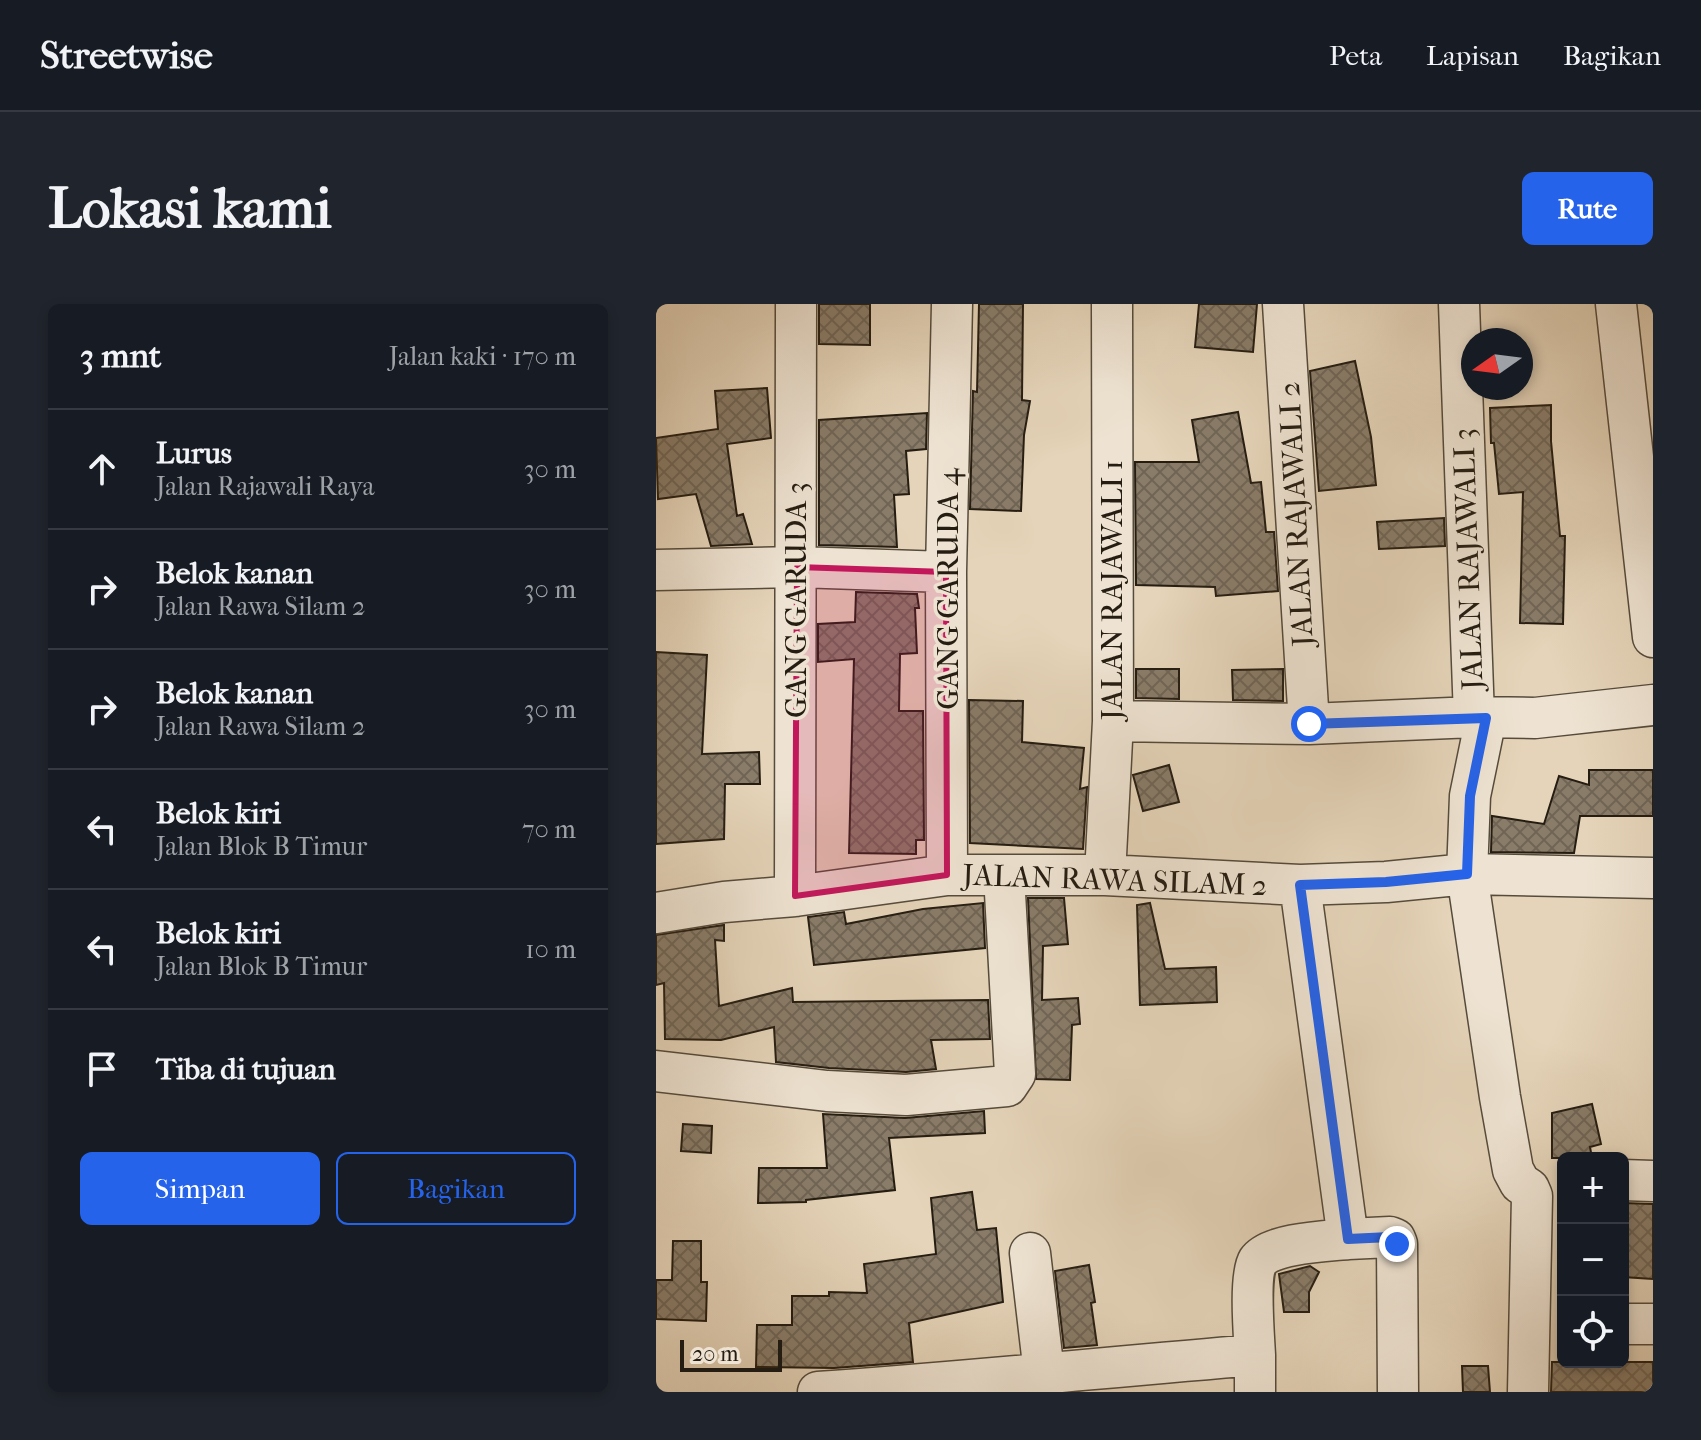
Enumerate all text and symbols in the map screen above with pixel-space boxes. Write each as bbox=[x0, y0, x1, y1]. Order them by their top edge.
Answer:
text: Streetwise bbox=[40, 33, 213, 78]
text: Peta bbox=[1329, 39, 1382, 72]
text: Lapisan bbox=[1426, 39, 1519, 72]
text: Bagikan bbox=[1563, 39, 1661, 72]
button: Rute bbox=[1522, 172, 1653, 245]
text: Lokasi kami bbox=[48, 176, 332, 241]
north arrow bbox=[1461, 328, 1533, 400]
text: 3 mnt bbox=[80, 336, 161, 376]
text: Jalan kaki · 170 m bbox=[389, 341, 576, 372]
street label: JALAN RAJAWALI 2 bbox=[1272, 381, 1321, 649]
street label: JALAN RAJAWALI 3 bbox=[1446, 427, 1491, 693]
text: Lurus bbox=[156, 436, 232, 471]
icon: ahead bbox=[80, 447, 124, 491]
text: 30 m bbox=[524, 454, 576, 485]
street label: JALAN RAJAWALI 1 bbox=[1095, 460, 1130, 722]
street label: GANG GARUDA 4 bbox=[931, 467, 966, 710]
text: Jalan Rajawali Raya bbox=[156, 471, 375, 502]
street label: GANG GARUDA 3 bbox=[779, 482, 814, 718]
text: Belok kanan bbox=[156, 556, 313, 591]
icon: right bbox=[80, 567, 124, 611]
text: 30 m bbox=[524, 574, 576, 605]
text: Jalan Rawa Silam 2 bbox=[156, 591, 365, 622]
text: Belok kanan bbox=[156, 676, 313, 711]
icon: right bbox=[80, 687, 124, 731]
text: 30 m bbox=[524, 694, 576, 725]
route start bbox=[1291, 706, 1327, 742]
text: Jalan Rawa Silam 2 bbox=[156, 711, 365, 742]
text: Belok kiri bbox=[156, 796, 281, 831]
icon: left bbox=[80, 807, 124, 851]
text: 70 m bbox=[522, 814, 576, 845]
text: Jalan Blok B Timur bbox=[156, 831, 367, 862]
street label: JALAN RAWA SILAM 2 bbox=[960, 858, 1268, 903]
text: Belok kiri bbox=[156, 916, 281, 951]
icon: left bbox=[80, 927, 124, 971]
text: 10 m bbox=[525, 934, 576, 965]
text: Jalan Blok B Timur bbox=[156, 951, 367, 982]
icon: arrive bbox=[80, 1047, 124, 1091]
text: Tiba di tujuan bbox=[156, 1052, 336, 1087]
button: Simpan bbox=[80, 1152, 320, 1225]
button: Bagikan bbox=[336, 1152, 576, 1225]
map controls bbox=[1557, 1152, 1629, 1368]
button: + bbox=[1557, 1152, 1629, 1224]
button: − bbox=[1557, 1224, 1629, 1296]
route end bbox=[1379, 1226, 1415, 1262]
button: locate bbox=[1557, 1296, 1629, 1368]
scale bar bbox=[680, 1336, 782, 1372]
text: 20 m bbox=[692, 1341, 738, 1367]

